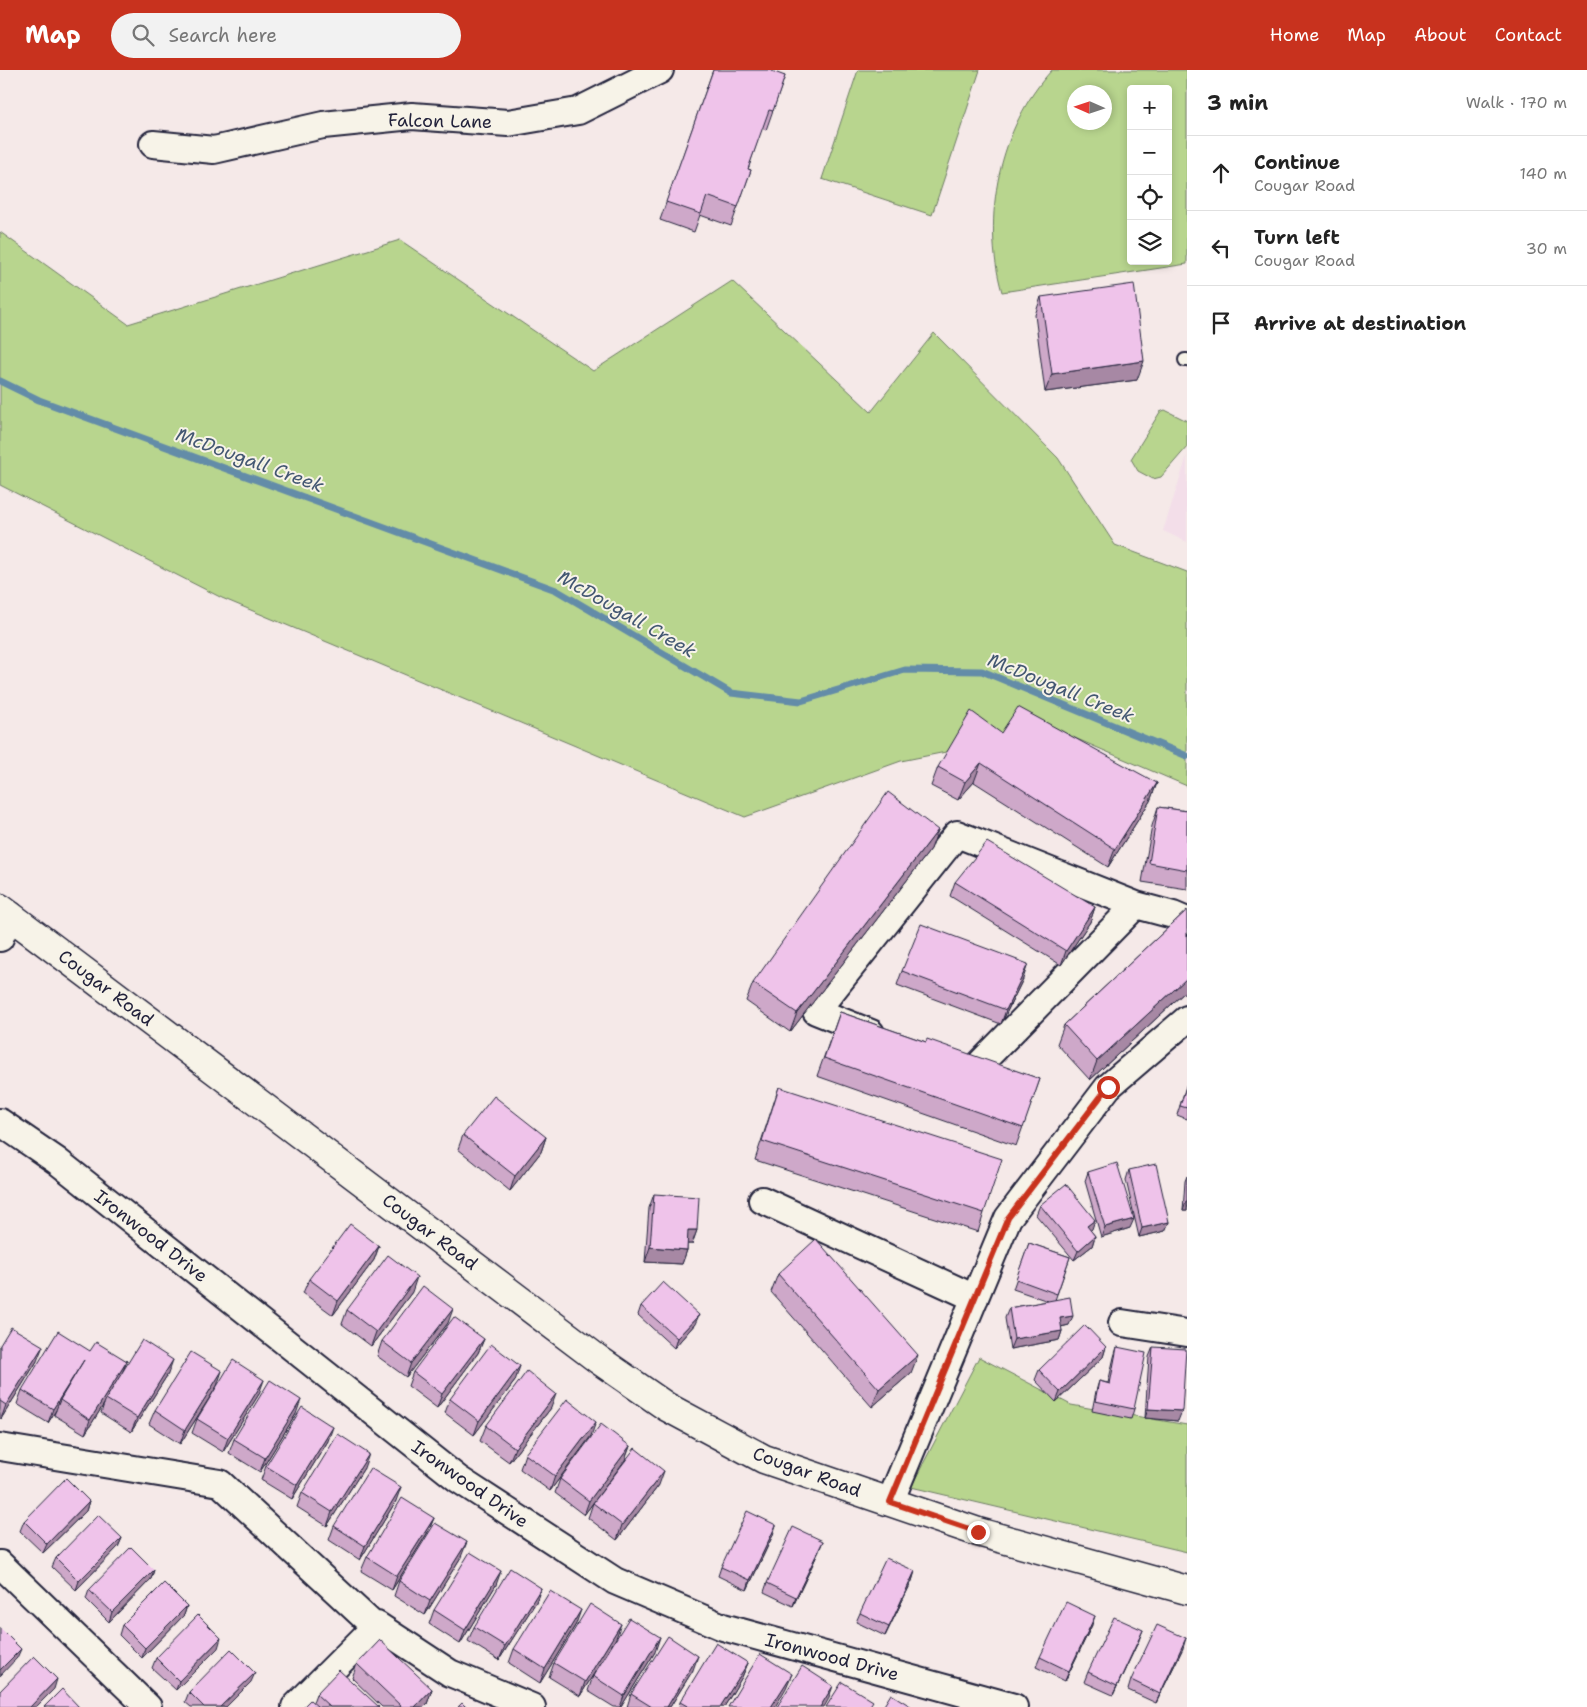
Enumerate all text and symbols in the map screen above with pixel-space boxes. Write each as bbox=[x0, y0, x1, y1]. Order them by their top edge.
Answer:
search box bbox=[111, 13, 461, 58]
text: Map bbox=[25, 19, 81, 51]
icon: search bbox=[129, 21, 157, 49]
text: Search here bbox=[169, 23, 277, 48]
text: Home bbox=[1270, 23, 1319, 47]
text: Map bbox=[1347, 23, 1386, 47]
text: About bbox=[1414, 23, 1467, 47]
text: Contact bbox=[1495, 23, 1562, 47]
north arrow bbox=[1067, 85, 1112, 130]
map controls bbox=[1127, 85, 1172, 265]
button: + bbox=[1127, 85, 1172, 130]
text: 3 min bbox=[1207, 89, 1268, 117]
text: Walk · 170 m bbox=[1466, 92, 1567, 113]
street label: Falcon Lane bbox=[388, 108, 492, 134]
button: − bbox=[1127, 130, 1172, 175]
text: Continue bbox=[1254, 150, 1340, 175]
icon: ahead bbox=[1207, 159, 1235, 187]
text: 140 m bbox=[1520, 163, 1567, 184]
button: locate bbox=[1127, 175, 1172, 220]
text: Cougar Road bbox=[1254, 175, 1355, 196]
button: layers bbox=[1127, 220, 1172, 265]
text: Turn left bbox=[1254, 225, 1340, 250]
icon: left bbox=[1207, 234, 1235, 262]
text: 30 m bbox=[1526, 238, 1567, 259]
text: Cougar Road bbox=[1254, 250, 1355, 271]
icon: arrive bbox=[1207, 309, 1235, 337]
text: Arrive at destination bbox=[1254, 311, 1466, 336]
water label: McDougall Creek bbox=[173, 422, 328, 498]
water label: McDougall Creek bbox=[553, 564, 701, 664]
water label: McDougall Creek bbox=[984, 647, 1138, 729]
street label: Cougar Road bbox=[53, 944, 159, 1032]
route start bbox=[1097, 1076, 1120, 1099]
street label: Ironwood Drive bbox=[89, 1184, 213, 1288]
street label: Cougar Road bbox=[377, 1188, 483, 1276]
street label: Ironwood Drive bbox=[407, 1435, 533, 1533]
street label: Cougar Road bbox=[749, 1441, 865, 1503]
route end bbox=[967, 1521, 990, 1544]
street label: Ironwood Drive bbox=[762, 1628, 902, 1686]

